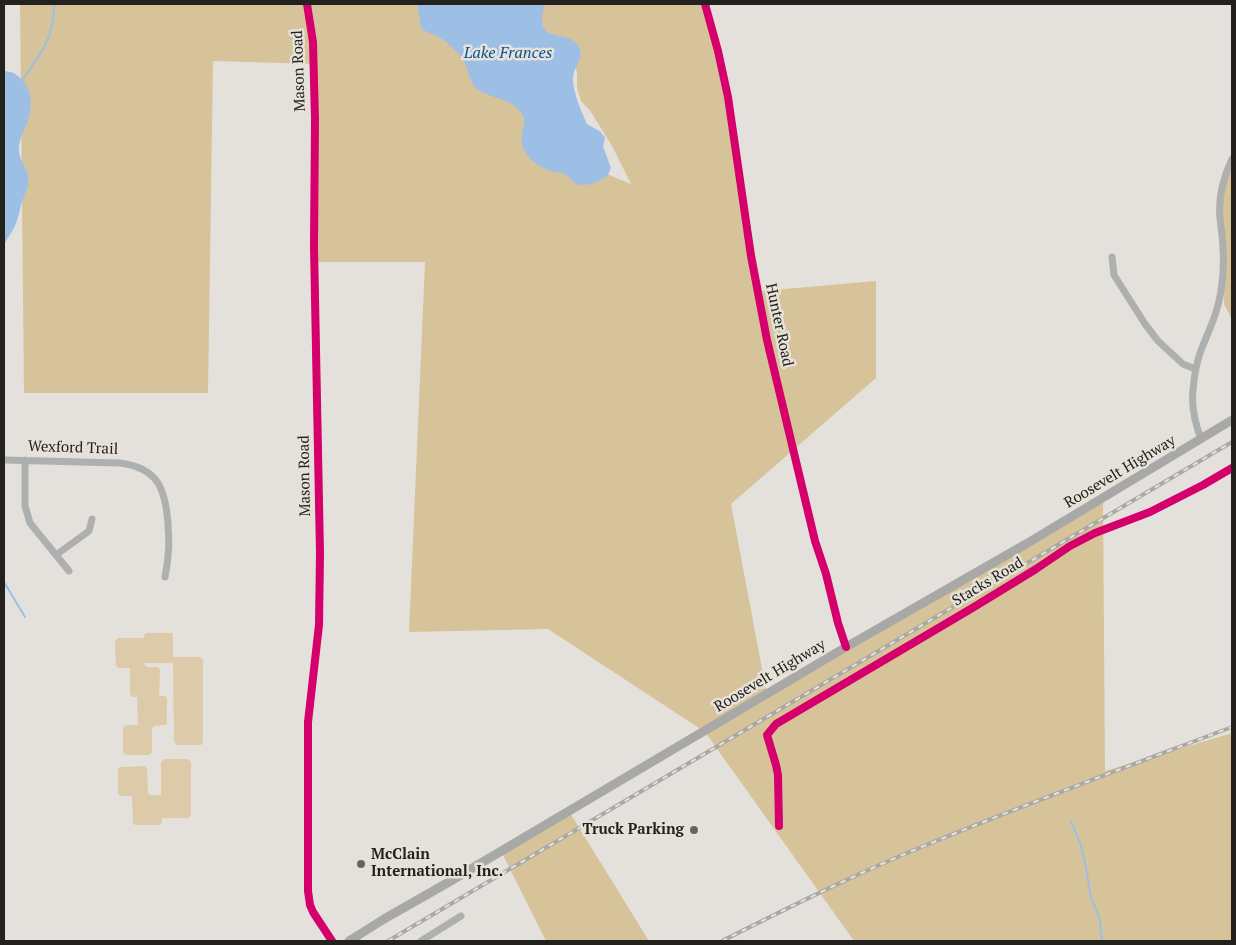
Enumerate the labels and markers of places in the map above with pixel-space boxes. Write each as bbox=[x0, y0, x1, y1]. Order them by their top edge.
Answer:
place label: Truck Parking bbox=[582, 821, 684, 839]
marker: Truck Parking bbox=[688, 824, 700, 836]
place label: McClain International, Inc. bbox=[371, 846, 503, 881]
marker: McClain International, Inc. bbox=[355, 858, 367, 870]

